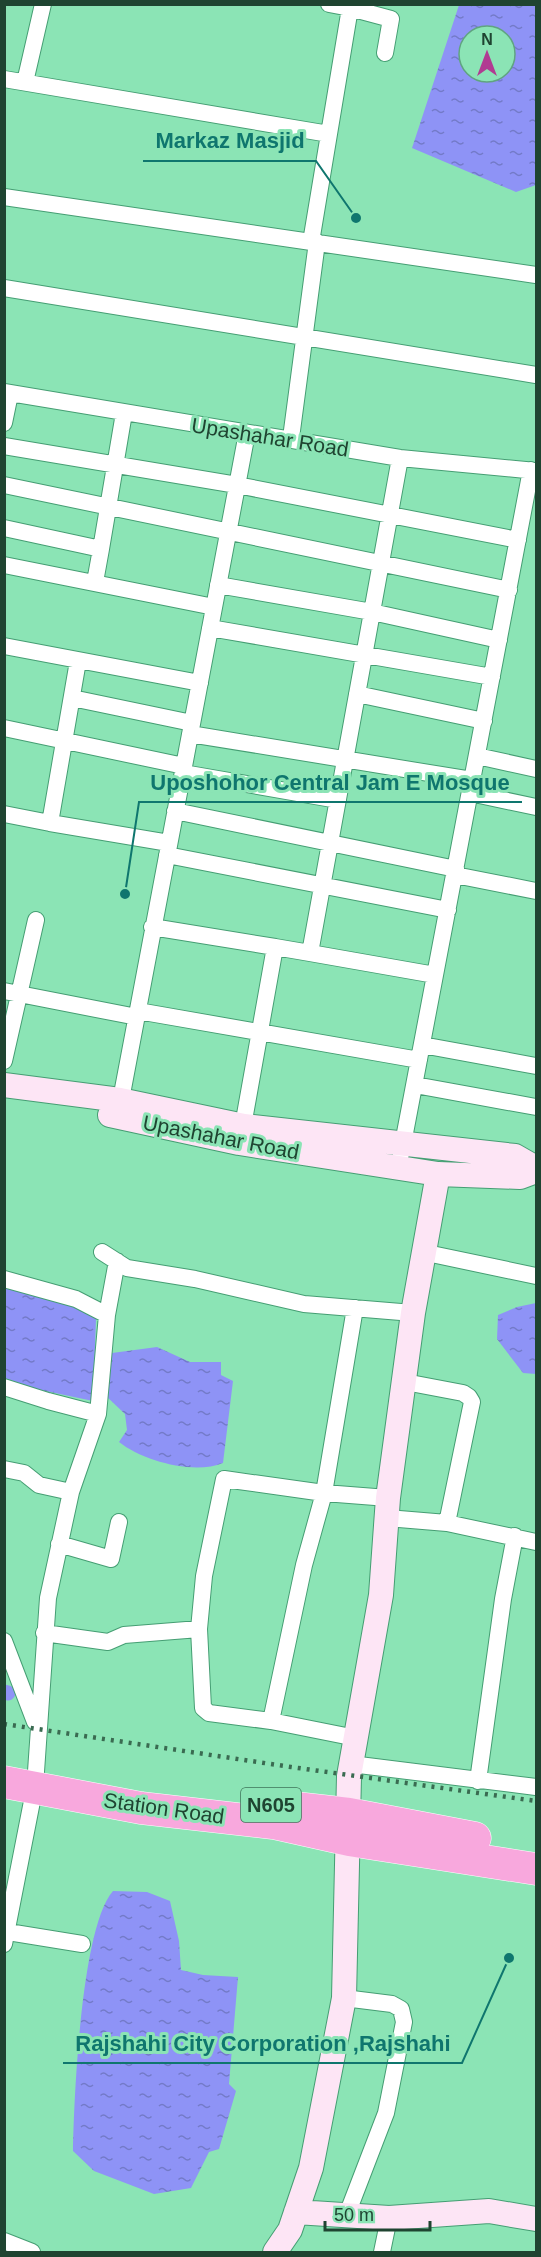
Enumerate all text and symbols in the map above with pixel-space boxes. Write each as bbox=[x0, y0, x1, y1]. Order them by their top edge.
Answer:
north arrow bbox=[457, 24, 517, 84]
text: N bbox=[481, 31, 493, 48]
callout: Markaz Masjid bbox=[143, 121, 316, 161]
text: Markaz Masjid bbox=[155, 128, 305, 153]
street label: Upashahar Road bbox=[190, 413, 350, 461]
callout: Uposhohor Central Jam E Mosque bbox=[139, 762, 522, 802]
text: Uposhohor Central Jam E Mosque bbox=[150, 770, 510, 795]
street label: Upashahar Road bbox=[141, 1111, 301, 1163]
street label: Station Road bbox=[102, 1788, 226, 1828]
road number: N605 bbox=[241, 1788, 301, 1822]
callout: Rajshahi City Corporation ,Rajshahi bbox=[63, 2023, 462, 2063]
text: Rajshahi City Corporation ,Rajshahi bbox=[75, 2031, 451, 2056]
scale bar bbox=[325, 2194, 430, 2232]
text: 50 m bbox=[334, 2205, 374, 2225]

